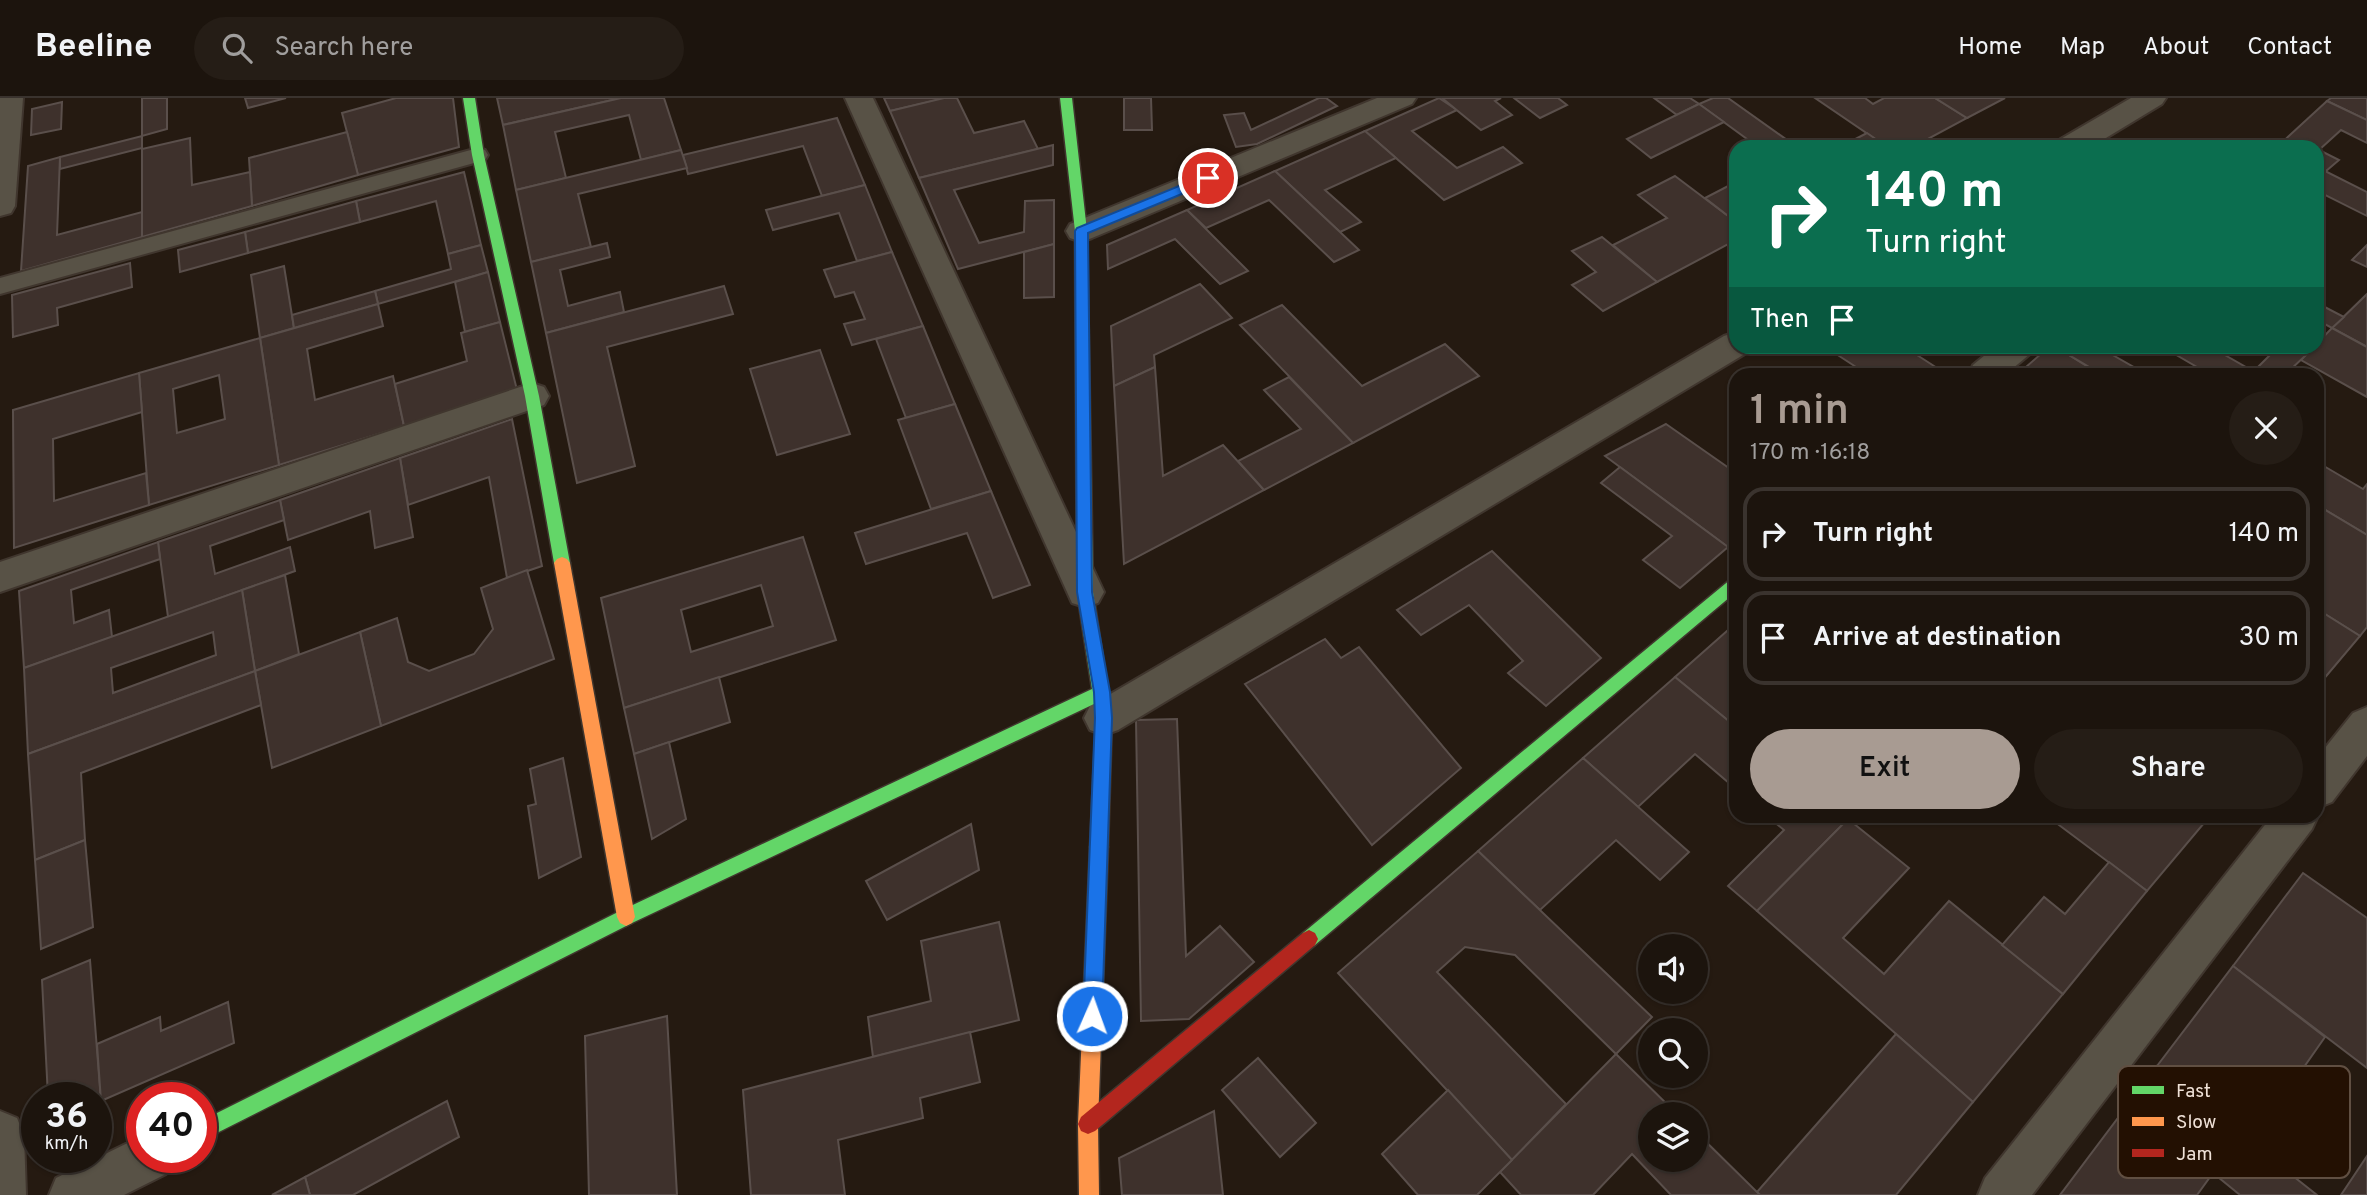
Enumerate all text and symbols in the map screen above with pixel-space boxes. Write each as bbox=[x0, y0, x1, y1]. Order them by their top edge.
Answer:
search box bbox=[194, 17, 684, 80]
text: Beeline bbox=[35, 27, 152, 69]
icon: search bbox=[218, 29, 256, 67]
text: Search here bbox=[274, 32, 413, 65]
text: Home bbox=[1958, 33, 2022, 63]
text: Map bbox=[2060, 33, 2105, 63]
text: About bbox=[2143, 33, 2209, 63]
text: Contact bbox=[2247, 33, 2332, 63]
pin bbox=[1178, 148, 1238, 208]
icon: arrive bbox=[1189, 159, 1227, 197]
text: 140 m bbox=[1865, 163, 2004, 225]
icon: right bbox=[1750, 168, 1841, 259]
text: Turn right bbox=[1865, 224, 2007, 264]
icon: arrive bbox=[1823, 301, 1861, 339]
text: Then bbox=[1750, 304, 1809, 337]
text: 1 min bbox=[1750, 386, 1849, 439]
button: close bbox=[2229, 391, 2303, 465]
text: 170 m · 16:18 bbox=[1750, 439, 1870, 468]
icon: right bbox=[1754, 515, 1792, 553]
text: Turn right bbox=[1813, 518, 1933, 551]
text: 140 m bbox=[2229, 518, 2299, 551]
icon: arrive bbox=[1754, 619, 1792, 657]
text: Arrive at destination bbox=[1813, 622, 2061, 655]
text: 30 m bbox=[2239, 622, 2299, 655]
button: Exit bbox=[1750, 729, 2020, 809]
button: Share bbox=[2034, 729, 2303, 809]
map controls bbox=[1638, 934, 1708, 1172]
button: sound bbox=[1638, 934, 1708, 1004]
position arrow bbox=[1055, 979, 1129, 1053]
button: search bbox=[1638, 1018, 1708, 1088]
legend bbox=[2118, 1066, 2350, 1178]
text: Fast bbox=[2176, 1080, 2211, 1104]
speed limit sign: 40 bbox=[126, 1082, 217, 1173]
text: 36 bbox=[45, 1096, 88, 1140]
button: layers bbox=[1638, 1102, 1708, 1172]
text: Slow bbox=[2176, 1111, 2216, 1135]
text: km/h bbox=[45, 1133, 88, 1156]
text: Jam bbox=[2176, 1143, 2213, 1167]

